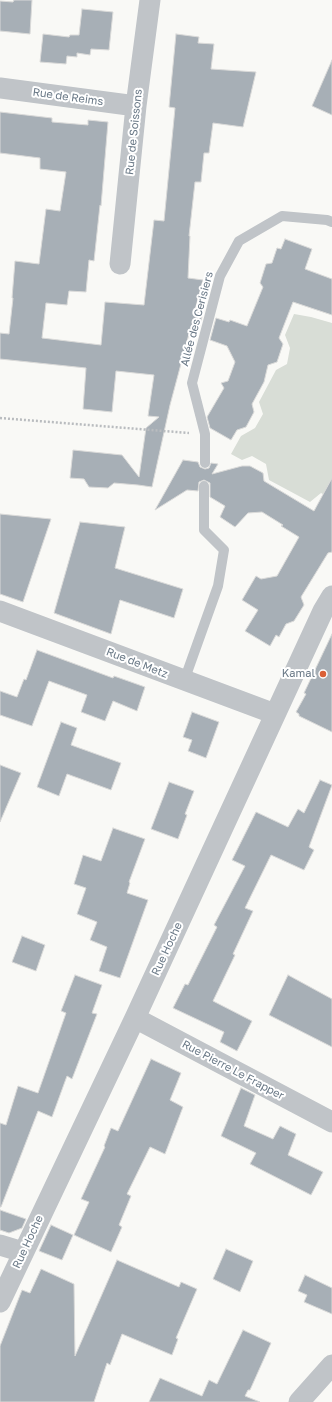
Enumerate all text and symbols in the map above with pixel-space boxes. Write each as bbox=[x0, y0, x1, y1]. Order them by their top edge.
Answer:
street label: Rue de Reims bbox=[32, 86, 104, 108]
street label: Rue de Soissons bbox=[123, 88, 145, 176]
street label: Allée des Cerisiers bbox=[178, 270, 216, 368]
street label: Rue de Metz bbox=[104, 645, 170, 681]
place label: Kamal bbox=[282, 667, 315, 681]
marker: Kamal bbox=[318, 669, 328, 679]
street label: Rue Hoche bbox=[149, 920, 185, 978]
street label: Rue Pierre Le Frapper bbox=[180, 1038, 286, 1102]
street label: Rue Hoche bbox=[10, 1213, 46, 1271]

